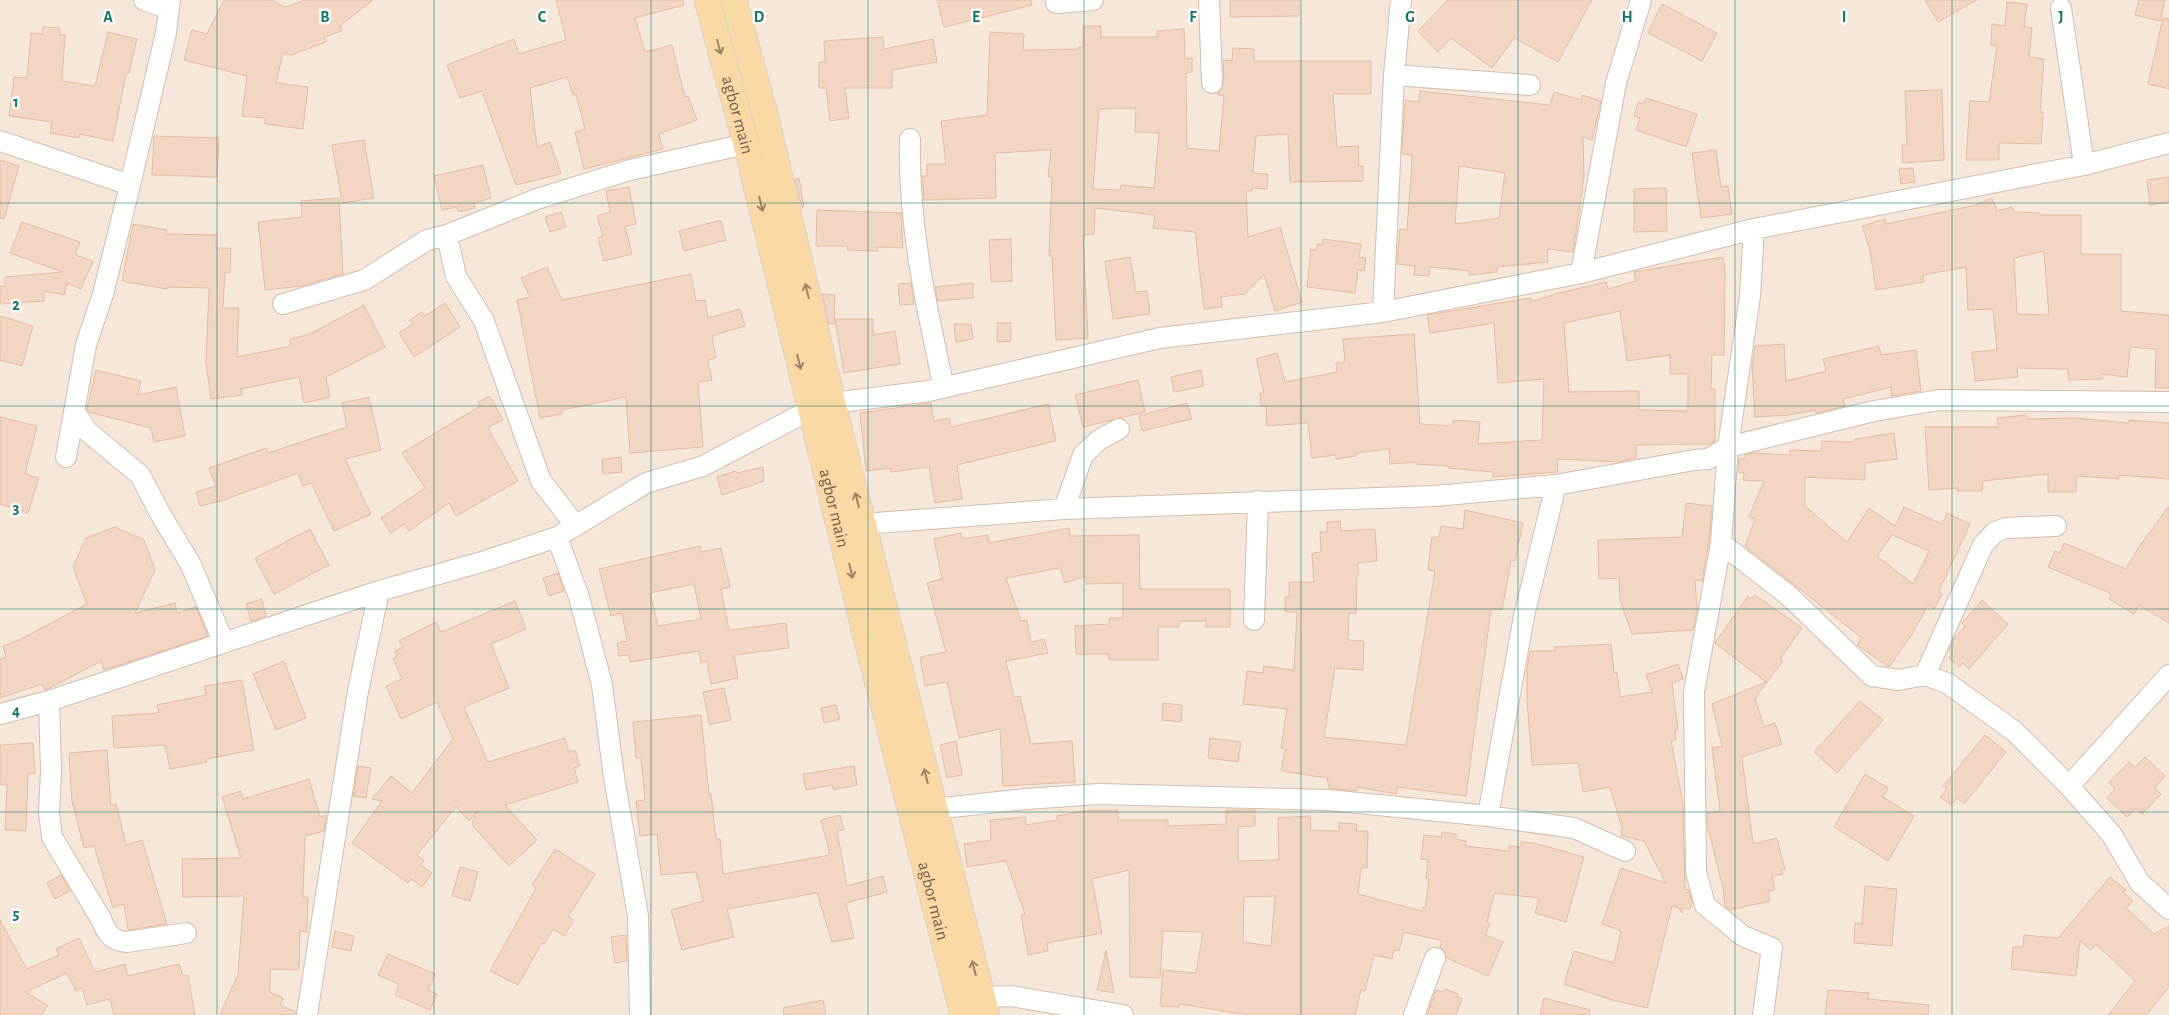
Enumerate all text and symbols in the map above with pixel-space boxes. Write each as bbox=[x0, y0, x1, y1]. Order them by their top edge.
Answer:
text: A bbox=[103, 9, 113, 25]
text: B bbox=[320, 9, 330, 25]
text: C bbox=[538, 9, 547, 25]
text: D bbox=[754, 9, 765, 25]
text: E bbox=[972, 9, 980, 25]
text: F bbox=[1189, 9, 1197, 25]
text: G bbox=[1405, 9, 1415, 25]
text: H bbox=[1621, 9, 1633, 25]
text: I bbox=[1842, 9, 1846, 25]
text: J bbox=[2058, 9, 2064, 25]
one-way arrow bbox=[715, 39, 725, 55]
street label: agbor main bbox=[718, 74, 756, 156]
text: 1 bbox=[13, 94, 19, 110]
one-way arrow bbox=[757, 196, 766, 212]
one-way arrow bbox=[802, 283, 811, 299]
text: 2 bbox=[12, 297, 20, 313]
one-way arrow bbox=[795, 354, 804, 370]
street label: agbor main bbox=[815, 467, 852, 550]
one-way arrow bbox=[852, 492, 861, 508]
text: 3 bbox=[13, 500, 20, 516]
one-way arrow bbox=[847, 562, 856, 578]
text: 4 bbox=[12, 703, 20, 719]
one-way arrow bbox=[921, 769, 930, 785]
street label: agbor main bbox=[914, 860, 951, 942]
text: 5 bbox=[13, 906, 20, 922]
one-way arrow bbox=[969, 960, 978, 976]

